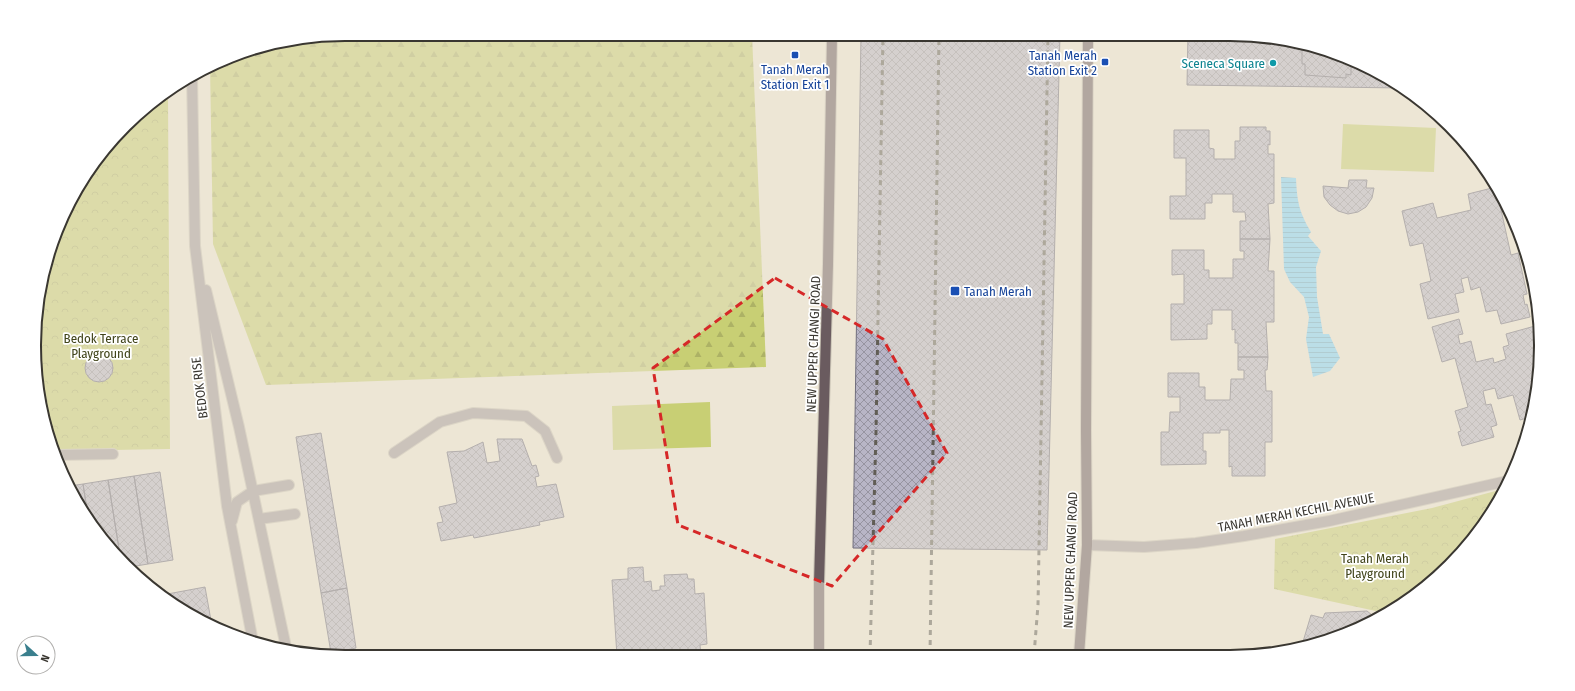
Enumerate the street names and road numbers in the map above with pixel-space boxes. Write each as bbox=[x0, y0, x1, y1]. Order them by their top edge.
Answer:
street label: NEW UPPER CHANGI ROAD bbox=[804, 275, 823, 413]
street label: BEDOK RISE bbox=[188, 356, 211, 420]
street label: TANAH MERAH KECHIL AVENUE bbox=[1217, 490, 1375, 535]
street label: NEW UPPER CHANGI ROAD bbox=[1061, 491, 1080, 629]

